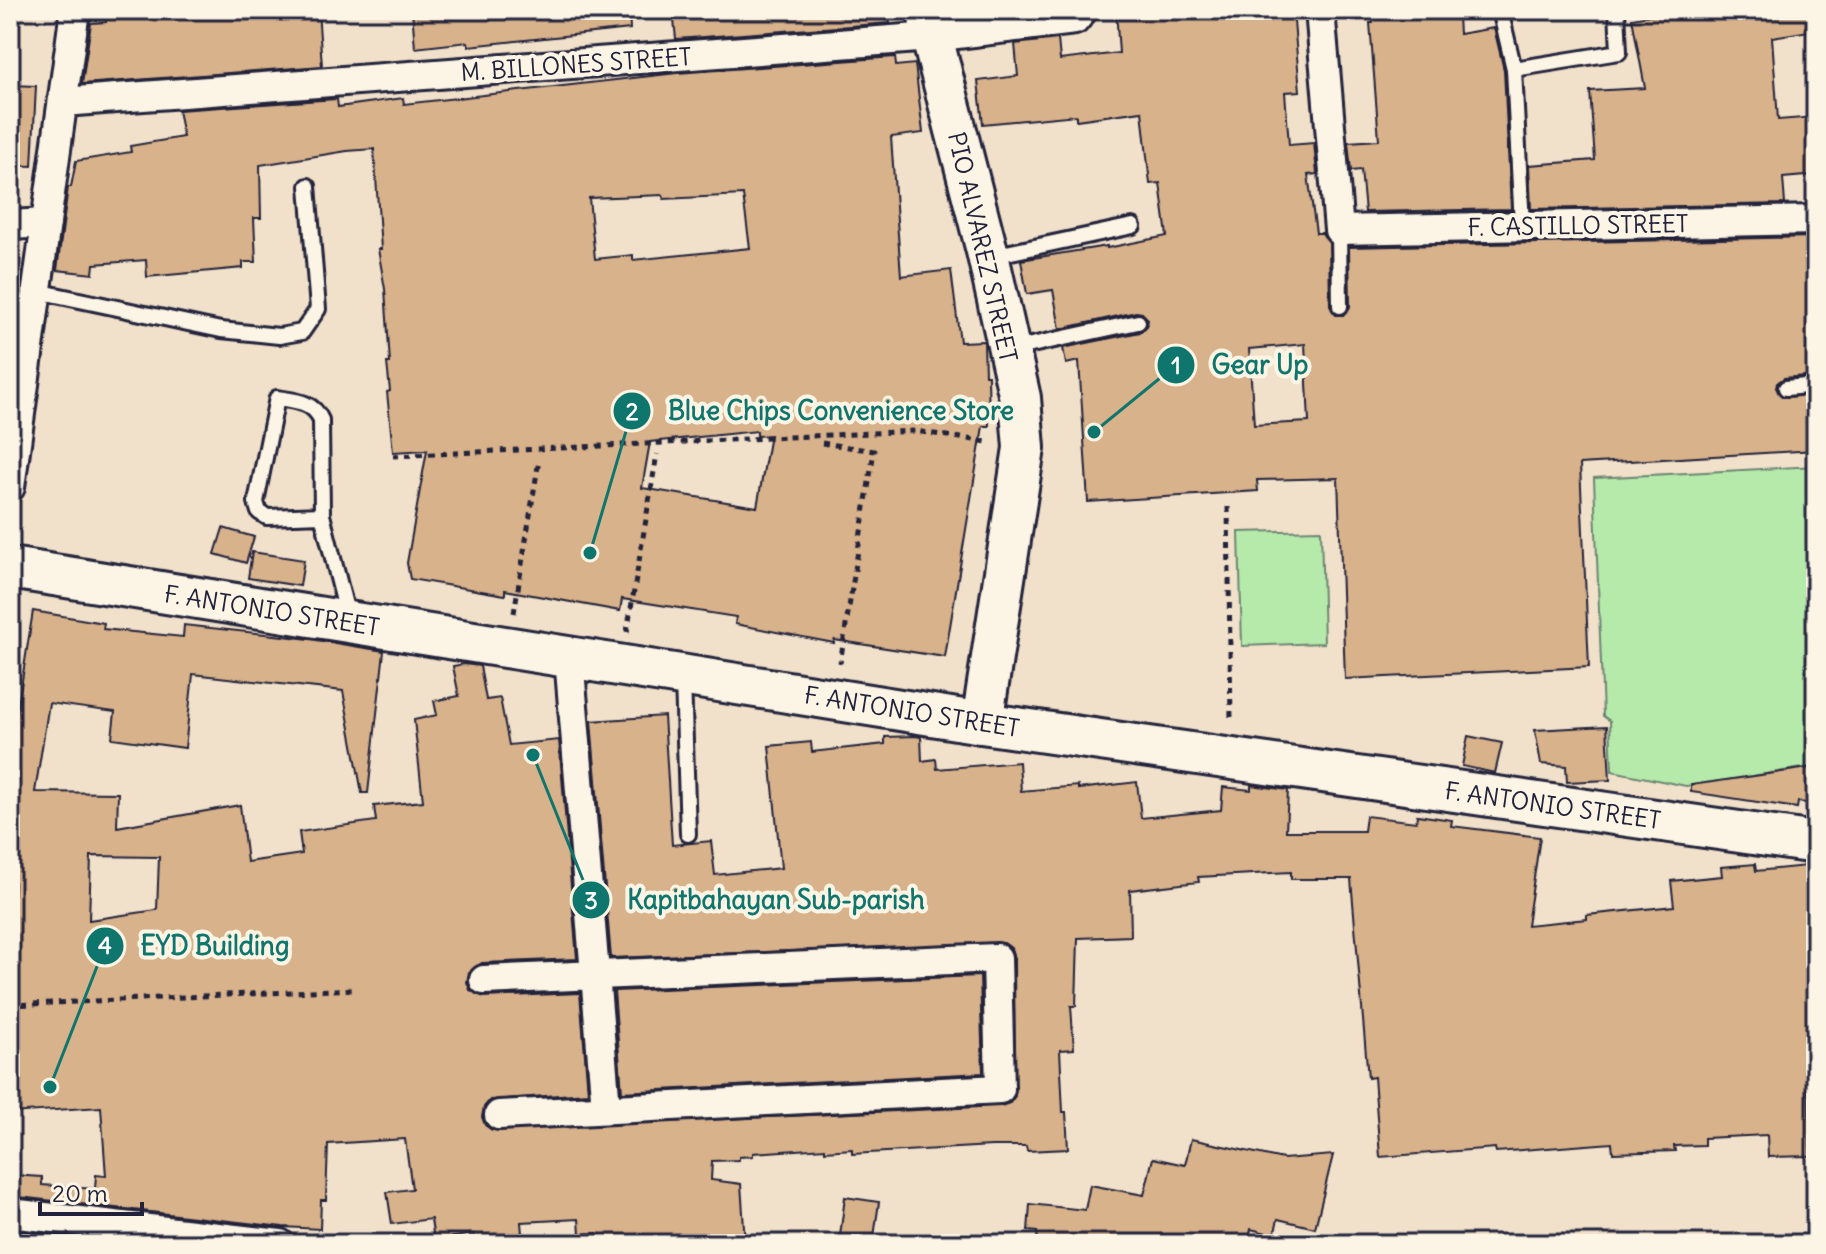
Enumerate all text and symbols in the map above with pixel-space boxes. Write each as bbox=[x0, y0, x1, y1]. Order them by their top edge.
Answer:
street label: M. BILLONES STREET bbox=[460, 41, 692, 87]
street label: PIO ALVAREZ STREET bbox=[942, 129, 1024, 365]
street label: F. CASTILLO STREET bbox=[1467, 208, 1689, 242]
callout: Gear Up bbox=[1156, 340, 1325, 390]
text: Gear Up bbox=[1212, 348, 1309, 381]
text: 1 bbox=[1171, 350, 1181, 380]
callout: Blue Chips Convenience Store bbox=[612, 386, 1030, 436]
text: Blue Chips Convenience Store bbox=[668, 394, 1014, 427]
text: 2 bbox=[625, 396, 639, 426]
street label: F. ANTONIO STREET bbox=[162, 578, 382, 642]
street label: F. ANTONIO STREET bbox=[802, 679, 1022, 743]
street label: F. ANTONIO STREET bbox=[1443, 775, 1663, 835]
callout: Kapitbahayan Sub-parish bbox=[571, 875, 940, 925]
text: Kapitbahayan Sub-parish bbox=[627, 883, 925, 916]
text: 3 bbox=[584, 885, 598, 915]
callout: EYD Building bbox=[85, 921, 305, 971]
text: EYD Building bbox=[141, 929, 289, 962]
text: 4 bbox=[98, 930, 112, 960]
scale bar bbox=[40, 1166, 142, 1216]
text: 20 m bbox=[52, 1178, 108, 1208]

